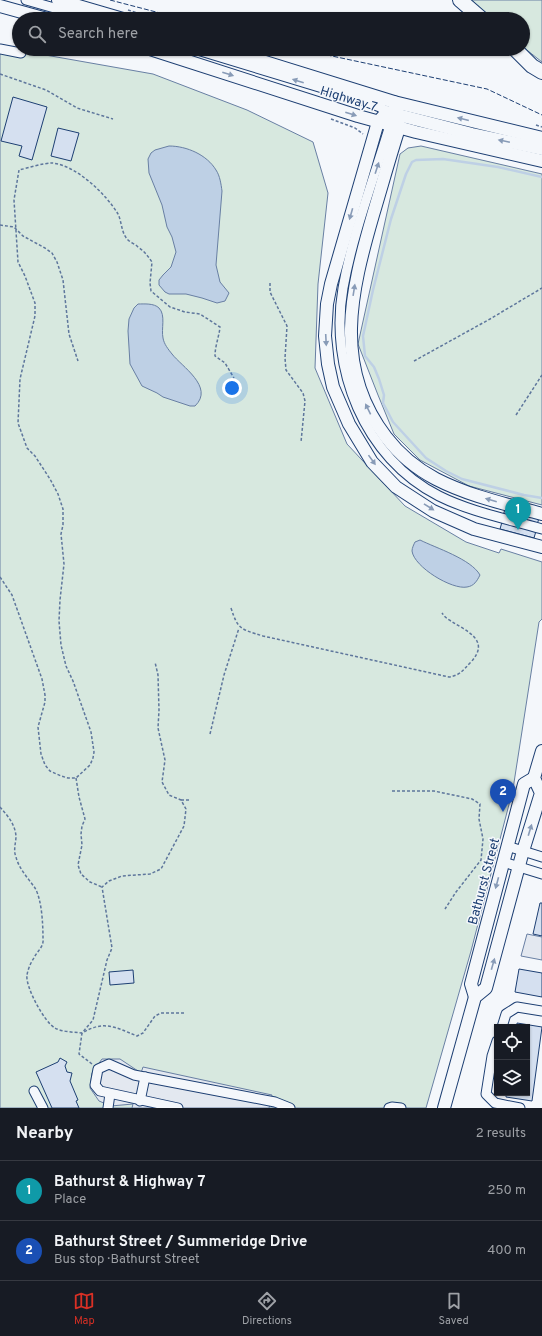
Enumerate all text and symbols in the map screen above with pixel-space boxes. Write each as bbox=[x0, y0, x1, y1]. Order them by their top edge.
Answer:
search box bbox=[12, 12, 530, 56]
icon: search bbox=[26, 23, 48, 45]
text: Search here bbox=[58, 25, 138, 44]
one-way arrow bbox=[222, 71, 234, 77]
one-way arrow bbox=[292, 78, 304, 84]
street label: Highway 7 bbox=[318, 84, 379, 116]
one-way arrow bbox=[346, 111, 358, 117]
one-way arrow bbox=[457, 116, 469, 122]
one-way arrow bbox=[498, 138, 510, 144]
one-way arrow bbox=[374, 162, 380, 174]
one-way arrow bbox=[348, 208, 354, 220]
one-way arrow bbox=[351, 284, 357, 296]
one-way arrow bbox=[322, 334, 329, 347]
your location bbox=[222, 378, 242, 398]
one-way arrow bbox=[365, 403, 371, 415]
one-way arrow bbox=[367, 455, 375, 465]
one-way arrow bbox=[485, 496, 497, 502]
pin: 1 bbox=[505, 497, 531, 530]
one-way arrow bbox=[423, 504, 435, 511]
pin: 2 bbox=[490, 779, 516, 812]
one-way arrow bbox=[527, 823, 533, 835]
street label: Bathurst Street bbox=[466, 836, 504, 927]
one-way arrow bbox=[494, 878, 500, 890]
one-way arrow bbox=[490, 958, 496, 970]
map controls bbox=[494, 1024, 530, 1096]
button: locate bbox=[494, 1024, 530, 1060]
button: layers bbox=[494, 1060, 530, 1096]
text: Nearby bbox=[16, 1123, 73, 1145]
text: 2 results bbox=[476, 1126, 526, 1142]
text: Bathurst & Highway 7 bbox=[54, 1173, 205, 1192]
text: 1 bbox=[26, 1183, 32, 1199]
text: 250 m bbox=[488, 1183, 526, 1199]
text: Place bbox=[54, 1192, 86, 1208]
text: Bathurst Street / Summeridge Drive bbox=[54, 1233, 307, 1252]
text: 2 bbox=[25, 1243, 33, 1259]
text: 400 m bbox=[487, 1243, 526, 1259]
text: Bus stop · Bathurst Street bbox=[54, 1252, 200, 1268]
tab: Map bbox=[73, 1290, 95, 1328]
tab: Directions bbox=[242, 1290, 292, 1328]
tab: Saved bbox=[438, 1290, 469, 1328]

